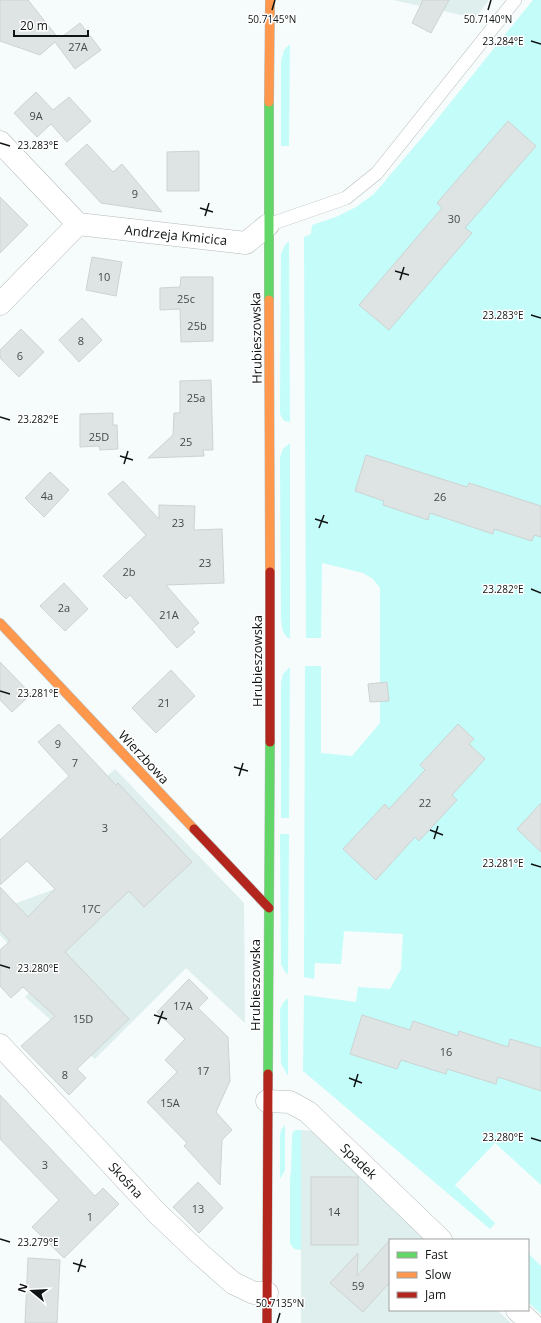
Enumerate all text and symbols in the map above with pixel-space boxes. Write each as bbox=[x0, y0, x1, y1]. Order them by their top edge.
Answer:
scale bar bbox=[14, 12, 88, 38]
text: 50.7145°N bbox=[248, 12, 296, 26]
text: 50.7140°N bbox=[464, 12, 512, 26]
text: 20 m bbox=[20, 17, 48, 34]
text: 23.284°E bbox=[482, 34, 524, 48]
house number: 27A bbox=[68, 39, 88, 54]
house number: 9A bbox=[29, 108, 43, 123]
text: 23.283°E bbox=[17, 138, 59, 152]
house number: 9 bbox=[132, 186, 138, 201]
house number: 30 bbox=[448, 211, 460, 226]
street label: Andrzeja Kmicica bbox=[124, 221, 228, 249]
house number: 10 bbox=[98, 269, 110, 284]
house number: 25c bbox=[177, 291, 195, 306]
street label: Hrubieszowska bbox=[246, 292, 266, 384]
text: 23.283°E bbox=[482, 308, 524, 322]
house number: 25b bbox=[187, 318, 207, 333]
house number: 8 bbox=[78, 333, 84, 348]
house number: 6 bbox=[17, 348, 23, 363]
house number: 25a bbox=[187, 390, 205, 405]
text: 23.282°E bbox=[17, 412, 59, 426]
house number: 25D bbox=[89, 429, 109, 444]
house number: 25 bbox=[180, 434, 192, 449]
house number: 4a bbox=[41, 488, 53, 503]
house number: 26 bbox=[434, 489, 446, 504]
house number: 23 bbox=[172, 515, 184, 530]
house number: 23 bbox=[199, 555, 211, 570]
house number: 2b bbox=[122, 564, 136, 579]
text: 23.282°E bbox=[482, 582, 524, 596]
house number: 2a bbox=[58, 600, 70, 615]
house number: 21A bbox=[159, 607, 179, 622]
street label: Hrubieszowska bbox=[248, 615, 266, 707]
text: 23.281°E bbox=[17, 686, 59, 700]
house number: 21 bbox=[158, 695, 170, 710]
street label: Wierzbowa bbox=[115, 726, 173, 788]
house number: 9 bbox=[55, 736, 61, 751]
house number: 7 bbox=[72, 755, 78, 770]
house number: 22 bbox=[419, 795, 431, 810]
house number: 3 bbox=[102, 820, 108, 835]
text: 23.281°E bbox=[482, 856, 524, 870]
house number: 17C bbox=[81, 901, 101, 916]
street label: Hrubieszowska bbox=[246, 939, 264, 1031]
text: 23.280°E bbox=[17, 961, 59, 975]
house number: 17A bbox=[173, 998, 193, 1013]
house number: 15D bbox=[73, 1011, 93, 1026]
house number: 16 bbox=[440, 1044, 452, 1059]
house number: 17 bbox=[197, 1063, 209, 1078]
house number: 8 bbox=[62, 1067, 68, 1082]
house number: 15A bbox=[160, 1095, 180, 1110]
text: 23.280°E bbox=[482, 1130, 524, 1144]
street label: Spadek bbox=[337, 1139, 381, 1183]
house number: 3 bbox=[42, 1157, 48, 1172]
street label: Skośna bbox=[105, 1158, 147, 1202]
house number: 13 bbox=[192, 1201, 204, 1216]
house number: 14 bbox=[328, 1204, 341, 1219]
house number: 1 bbox=[87, 1209, 93, 1224]
text: 23.279°E bbox=[17, 1235, 59, 1249]
legend bbox=[389, 1239, 529, 1311]
text: Fast bbox=[425, 1246, 448, 1263]
text: Slow bbox=[425, 1266, 452, 1283]
north arrow bbox=[12, 1271, 52, 1311]
house number: 59 bbox=[352, 1278, 364, 1293]
text: N bbox=[13, 1281, 31, 1294]
text: Jam bbox=[424, 1286, 446, 1303]
text: 50.7135°N bbox=[256, 1296, 304, 1310]

